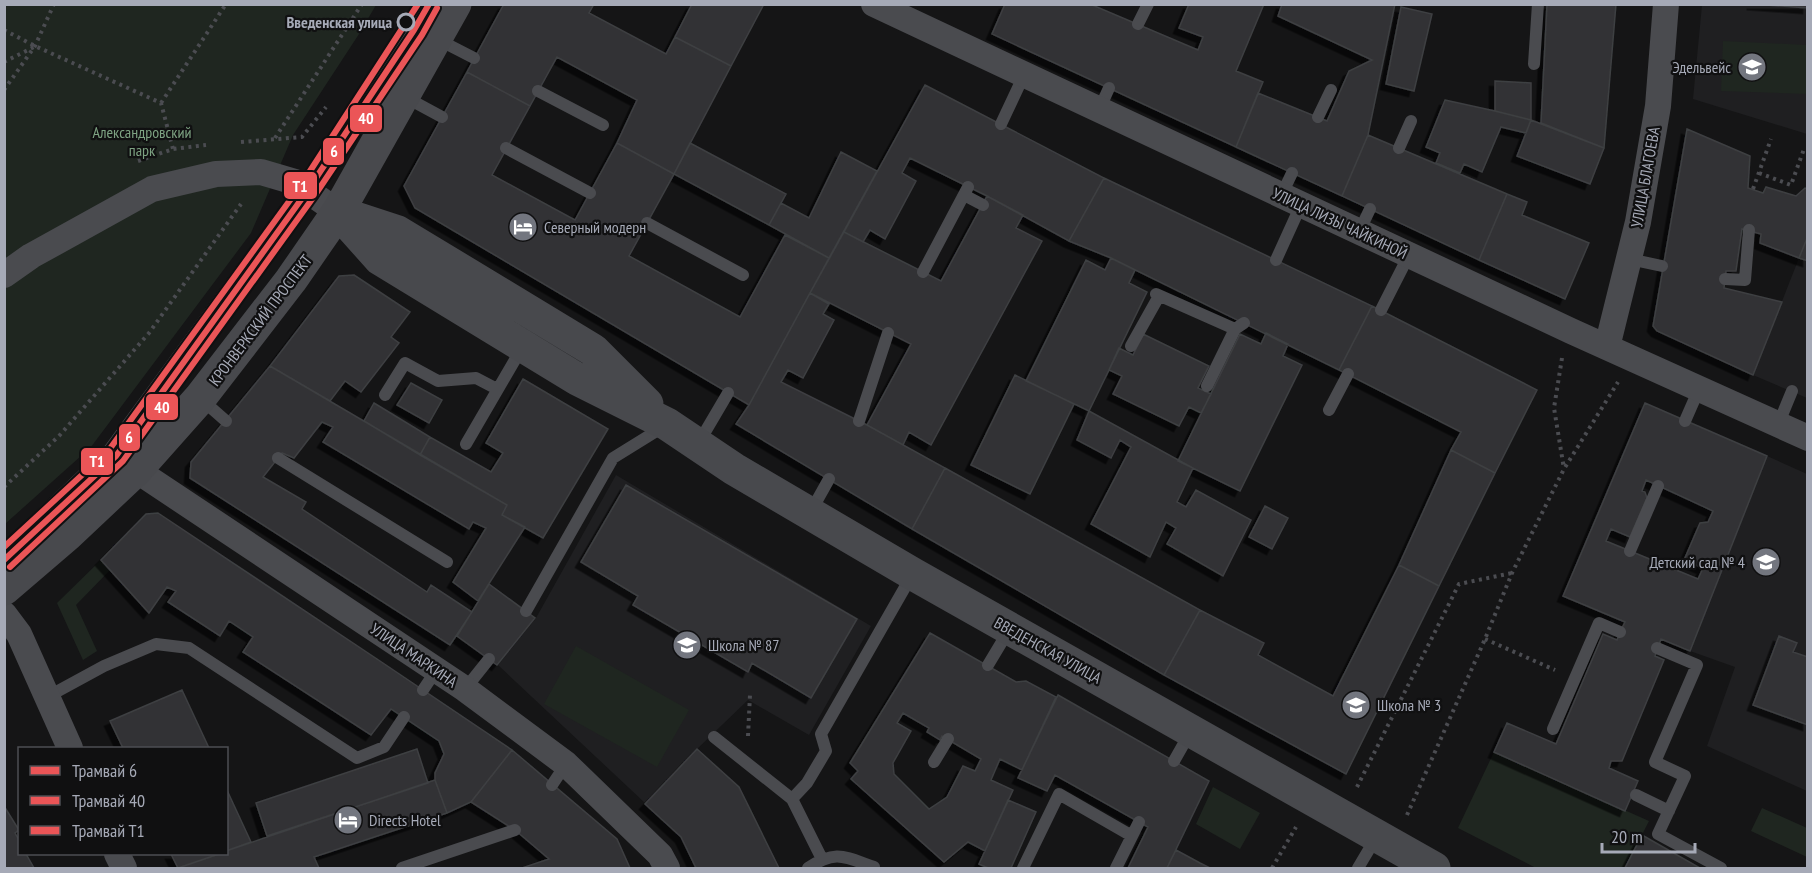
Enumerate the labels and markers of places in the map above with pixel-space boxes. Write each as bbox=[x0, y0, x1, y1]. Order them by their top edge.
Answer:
place label: Введенская улица bbox=[286, 12, 392, 32]
marker: Введенская улица bbox=[397, 13, 415, 31]
school or university icon: Эдельвейс bbox=[1736, 51, 1768, 83]
place label: Эдельвейс bbox=[1672, 57, 1731, 77]
hotel icon: Северный модерн bbox=[507, 211, 539, 243]
place label: Северный модерн bbox=[544, 217, 646, 237]
school or university icon: Детский сад № 4 bbox=[1750, 546, 1782, 578]
place label: Детский сад № 4 bbox=[1649, 552, 1745, 572]
school or university icon: Школа № 87 bbox=[671, 629, 703, 661]
place label: Школа № 87 bbox=[708, 635, 779, 655]
school or university icon: Школа № 3 bbox=[1340, 689, 1372, 721]
place label: Школа № 3 bbox=[1377, 695, 1441, 715]
hotel icon: Directs Hotel bbox=[332, 804, 364, 836]
place label: Directs Hotel bbox=[369, 810, 441, 830]

